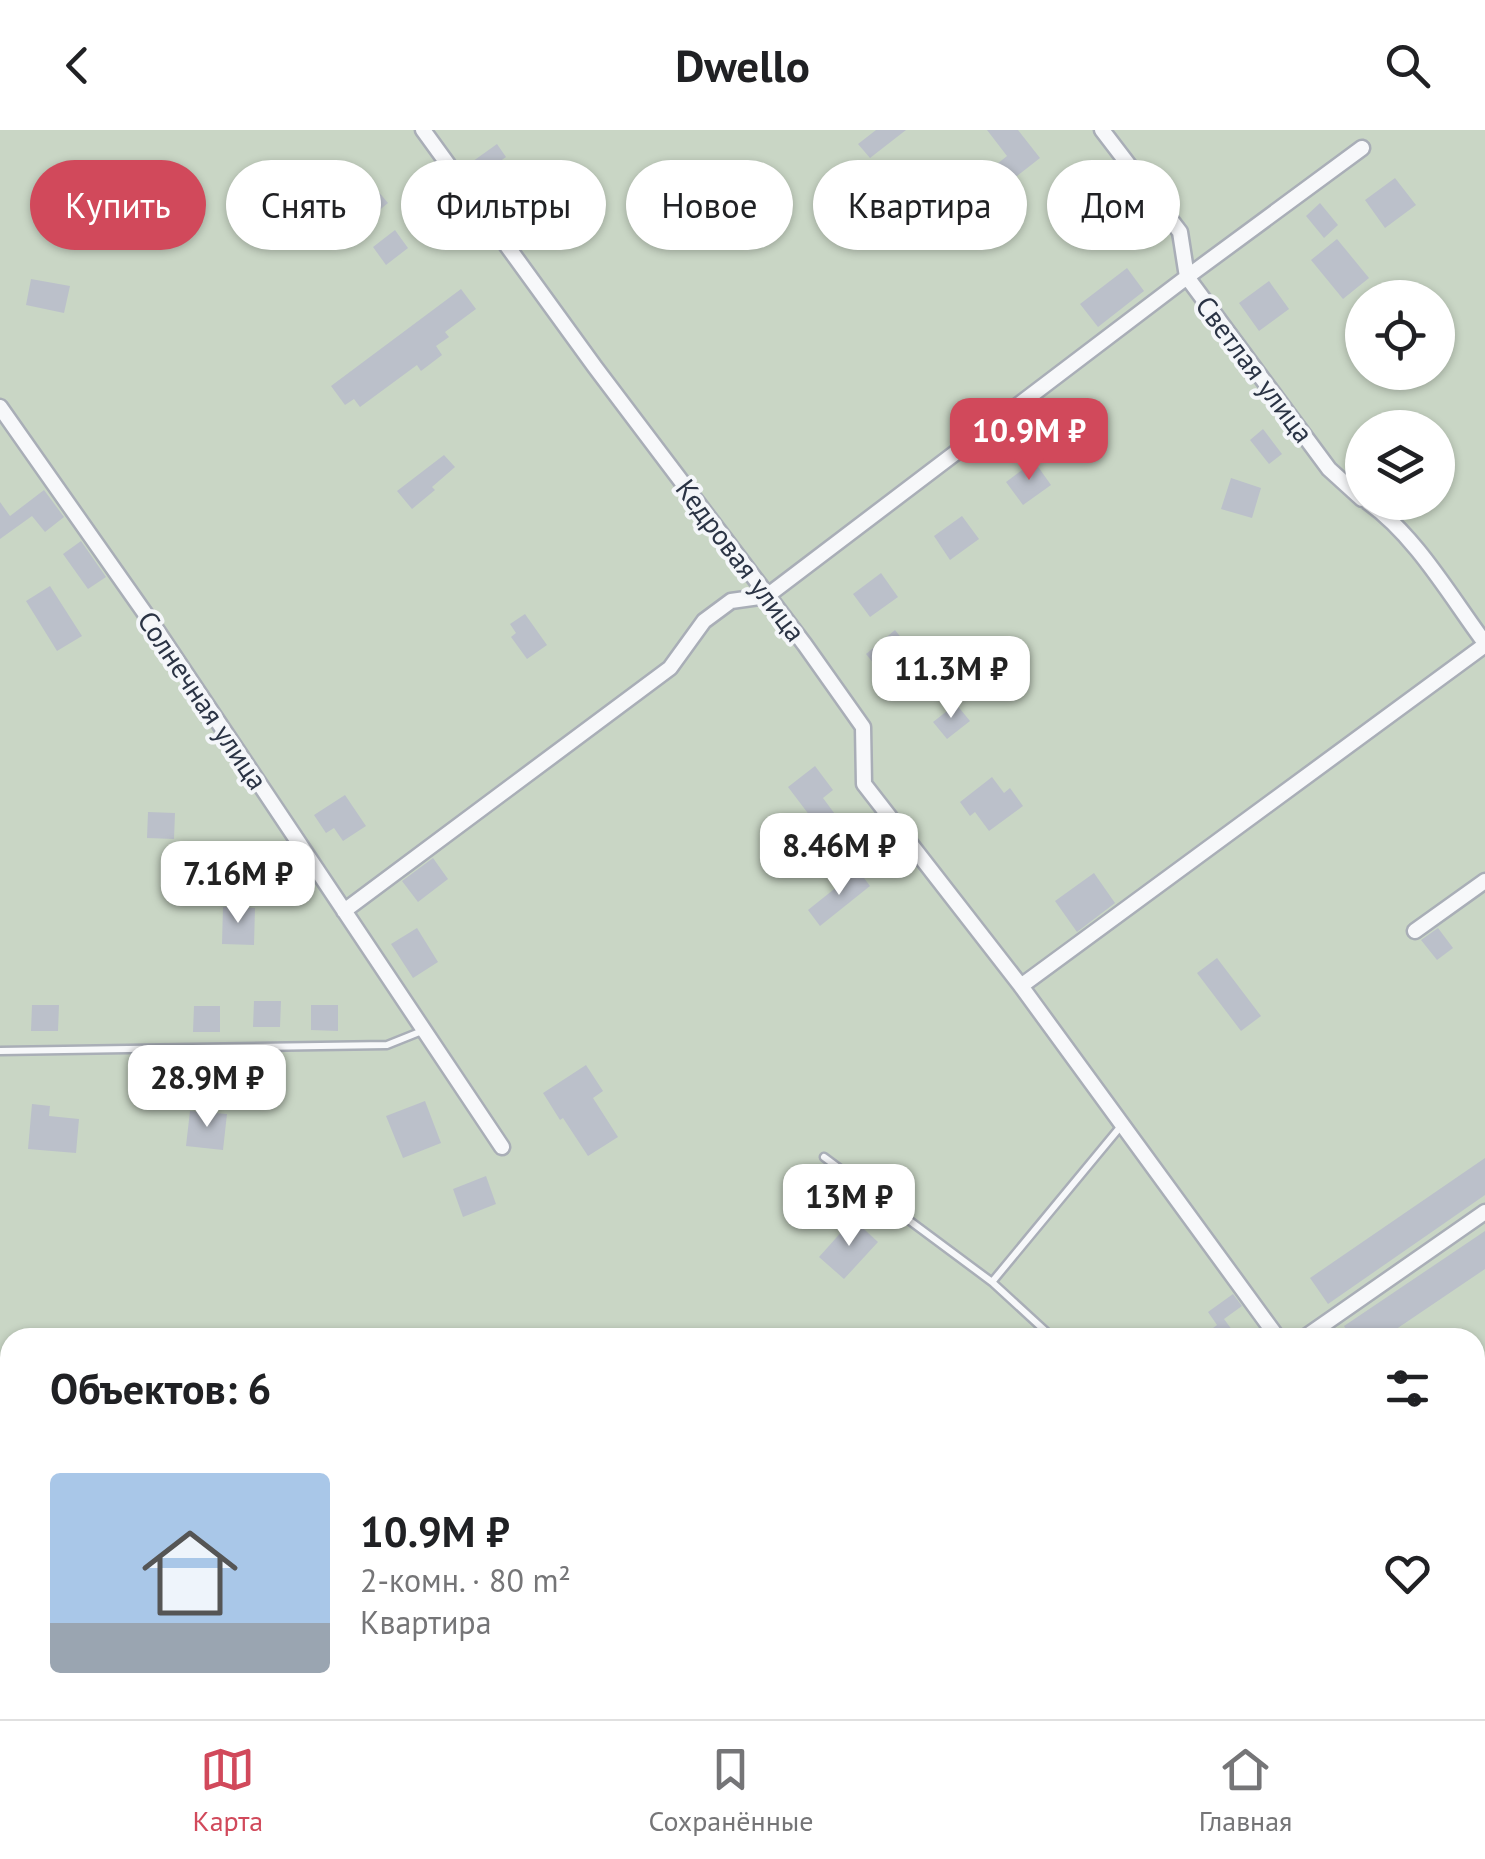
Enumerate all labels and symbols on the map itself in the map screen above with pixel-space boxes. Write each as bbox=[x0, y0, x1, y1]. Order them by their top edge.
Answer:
street label: Светлая улица bbox=[1188, 288, 1322, 450]
pin: 10.9M ₽ bbox=[937, 398, 1121, 483]
street label: Кедровая улица bbox=[668, 471, 814, 649]
street label: Солнечная улица bbox=[129, 603, 277, 797]
pin: 11.3M ₽ bbox=[859, 636, 1043, 721]
pin: 8.46M ₽ bbox=[747, 813, 931, 898]
pin: 7.16M ₽ bbox=[146, 841, 330, 926]
pin: 28.9M ₽ bbox=[115, 1045, 299, 1130]
pin: 13M ₽ bbox=[779, 1164, 919, 1249]

